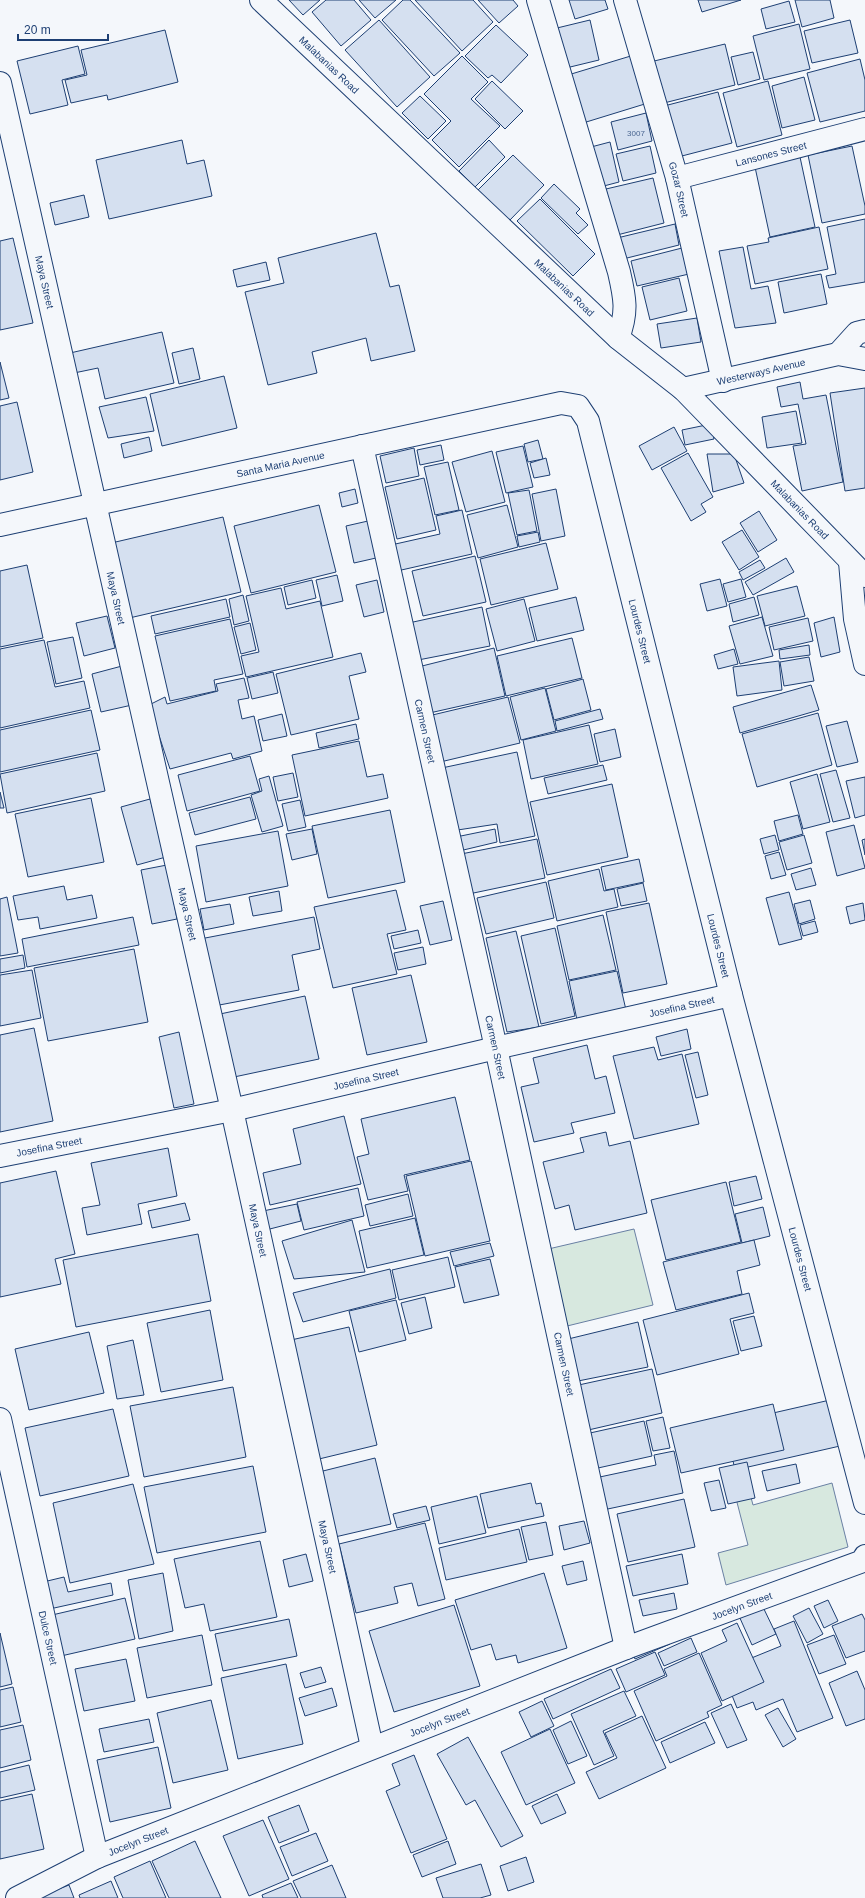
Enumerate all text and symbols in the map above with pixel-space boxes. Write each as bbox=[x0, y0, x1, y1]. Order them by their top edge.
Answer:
scale bar bbox=[18, 16, 108, 42]
text: 20 m bbox=[24, 23, 51, 37]
street label: Malabanias Road bbox=[297, 34, 361, 95]
house number: 3007 bbox=[627, 129, 645, 138]
street label: Lansones Street bbox=[734, 139, 808, 168]
street label: Gozar Street bbox=[667, 160, 691, 218]
street label: Maya Street bbox=[34, 254, 56, 310]
street label: Malabanias Road bbox=[532, 257, 597, 318]
street label: Westerways Avenue bbox=[716, 356, 807, 387]
street label: Santa Maria Avenue bbox=[235, 449, 326, 479]
street label: Malabanias Road bbox=[769, 477, 831, 541]
street label: Maya Street bbox=[105, 570, 128, 626]
street label: Lourdes Street bbox=[627, 598, 654, 665]
street label: Carmen Street bbox=[413, 698, 438, 764]
street label: Maya Street bbox=[176, 887, 199, 942]
street label: Lourdes Street bbox=[705, 912, 732, 979]
street label: Josefina Street bbox=[648, 993, 716, 1019]
street label: Carmen Street bbox=[483, 1014, 508, 1080]
street label: Josefina Street bbox=[332, 1066, 400, 1092]
street label: Josefina Street bbox=[15, 1134, 83, 1158]
street label: Maya Street bbox=[247, 1203, 270, 1258]
street label: Lourdes Street bbox=[787, 1226, 814, 1292]
street label: Carmen Street bbox=[552, 1331, 577, 1397]
street label: Maya Street bbox=[317, 1519, 339, 1574]
street label: Jocelyn Street bbox=[710, 1589, 774, 1622]
street label: Dulce Street bbox=[37, 1610, 60, 1666]
street label: Jocelyn Street bbox=[408, 1705, 471, 1739]
street label: Jocelyn Street bbox=[107, 1824, 170, 1858]

